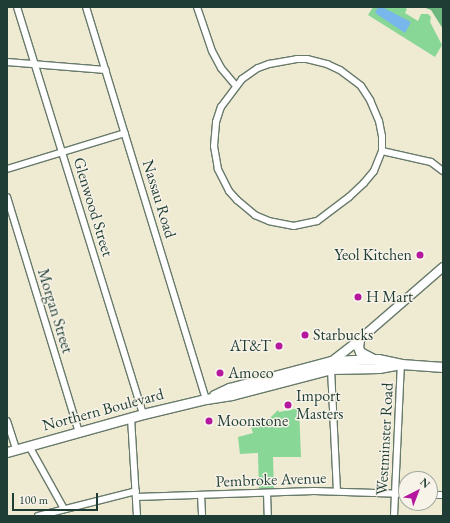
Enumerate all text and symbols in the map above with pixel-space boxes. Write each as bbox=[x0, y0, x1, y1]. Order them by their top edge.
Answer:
street label: Glenwood Street bbox=[69, 155, 117, 259]
street label: Nassau Road bbox=[138, 158, 180, 240]
place label: Yeol Kitchen bbox=[334, 245, 412, 265]
marker: Yeol Kitchen bbox=[415, 250, 425, 260]
street label: Morgan Street bbox=[33, 266, 77, 356]
place label: H Mart bbox=[366, 287, 413, 307]
marker: H Mart bbox=[353, 292, 363, 302]
place label: Starbucks bbox=[313, 325, 373, 345]
marker: Starbucks bbox=[300, 330, 310, 340]
place label: AT&T bbox=[230, 336, 271, 356]
marker: AT&T bbox=[274, 341, 284, 351]
place label: Amoco bbox=[228, 363, 274, 383]
marker: Amoco bbox=[215, 368, 225, 378]
street label: Westminster Road bbox=[372, 382, 398, 496]
street label: Northern Boulevard bbox=[40, 385, 166, 435]
place label: Import Masters bbox=[296, 386, 343, 424]
marker: Import Masters bbox=[283, 400, 293, 410]
place label: Moonstone bbox=[217, 411, 288, 431]
marker: Moonstone bbox=[204, 416, 214, 426]
street label: Pembroke Avenue bbox=[215, 468, 327, 492]
north arrow bbox=[398, 471, 438, 511]
text: N bbox=[417, 475, 433, 491]
scale bar bbox=[14, 485, 100, 511]
text: 100 m bbox=[19, 492, 48, 508]

